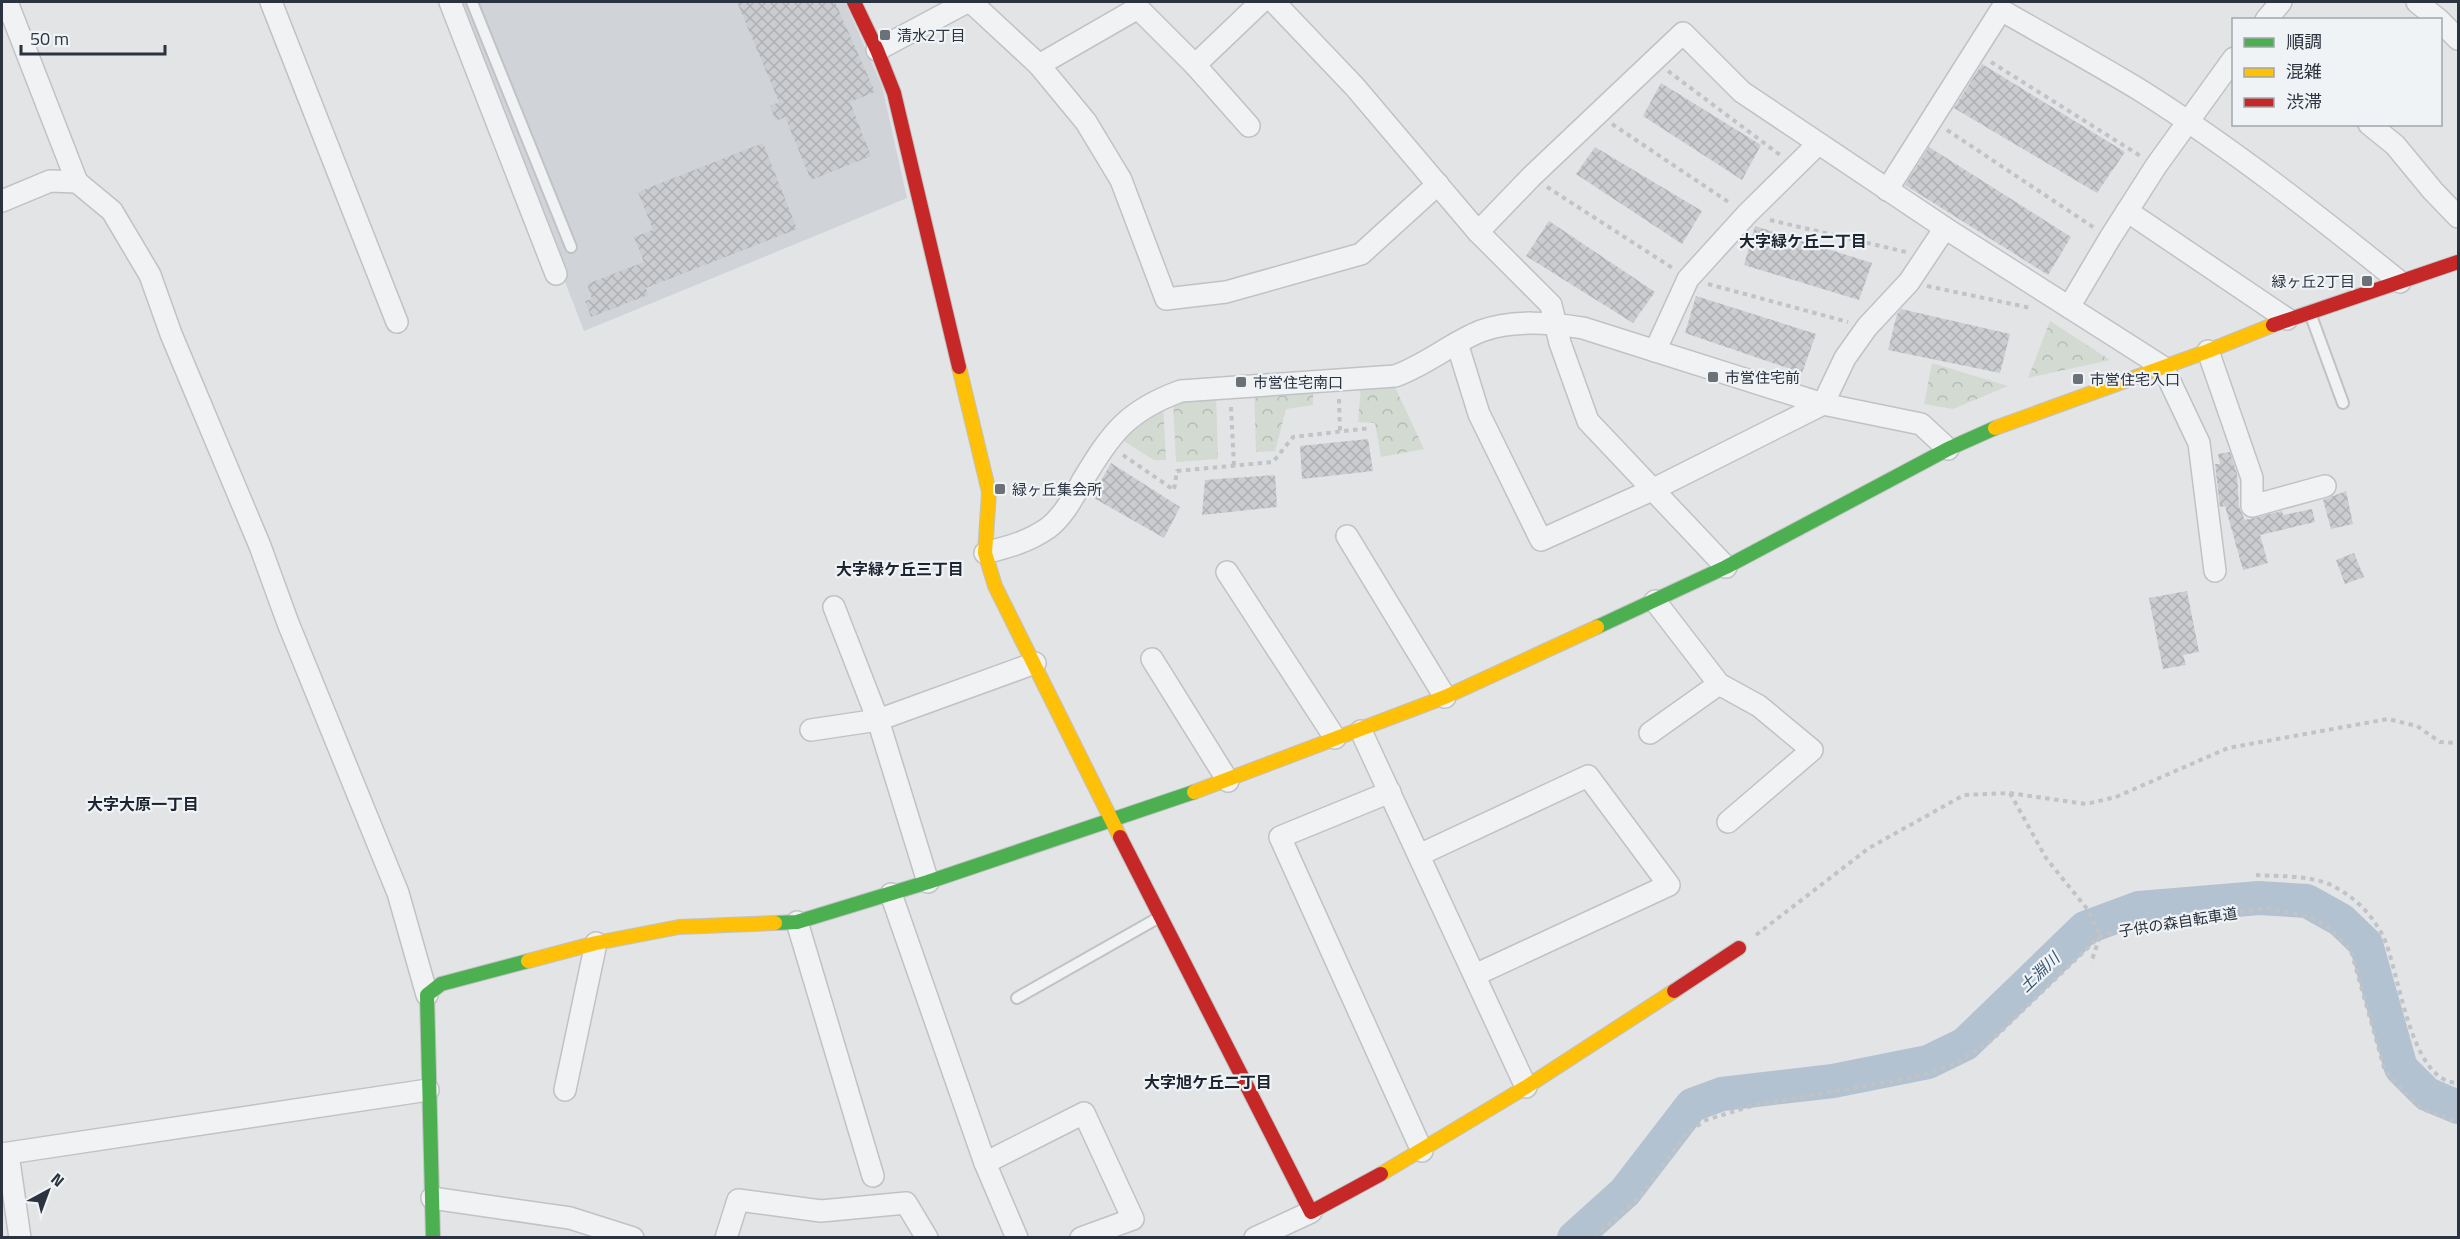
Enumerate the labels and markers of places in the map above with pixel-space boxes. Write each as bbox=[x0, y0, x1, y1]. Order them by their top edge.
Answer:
place label: 清水2丁目 bbox=[897, 24, 965, 47]
marker: 清水2丁目 bbox=[878, 28, 892, 42]
place label: 緑ヶ丘2丁目 bbox=[2272, 270, 2355, 293]
marker: 緑ヶ丘2丁目 bbox=[2360, 274, 2374, 288]
place label: 市営住宅前 bbox=[1725, 366, 1800, 389]
place label: 市営住宅入口 bbox=[2090, 368, 2180, 391]
marker: 市営住宅前 bbox=[1706, 370, 1720, 384]
place label: 市営住宅南口 bbox=[1253, 371, 1343, 394]
marker: 市営住宅入口 bbox=[2071, 372, 2085, 386]
marker: 市営住宅南口 bbox=[1234, 375, 1248, 389]
place label: 緑ヶ丘集会所 bbox=[1012, 478, 1102, 501]
marker: 緑ヶ丘集会所 bbox=[993, 482, 1007, 496]

